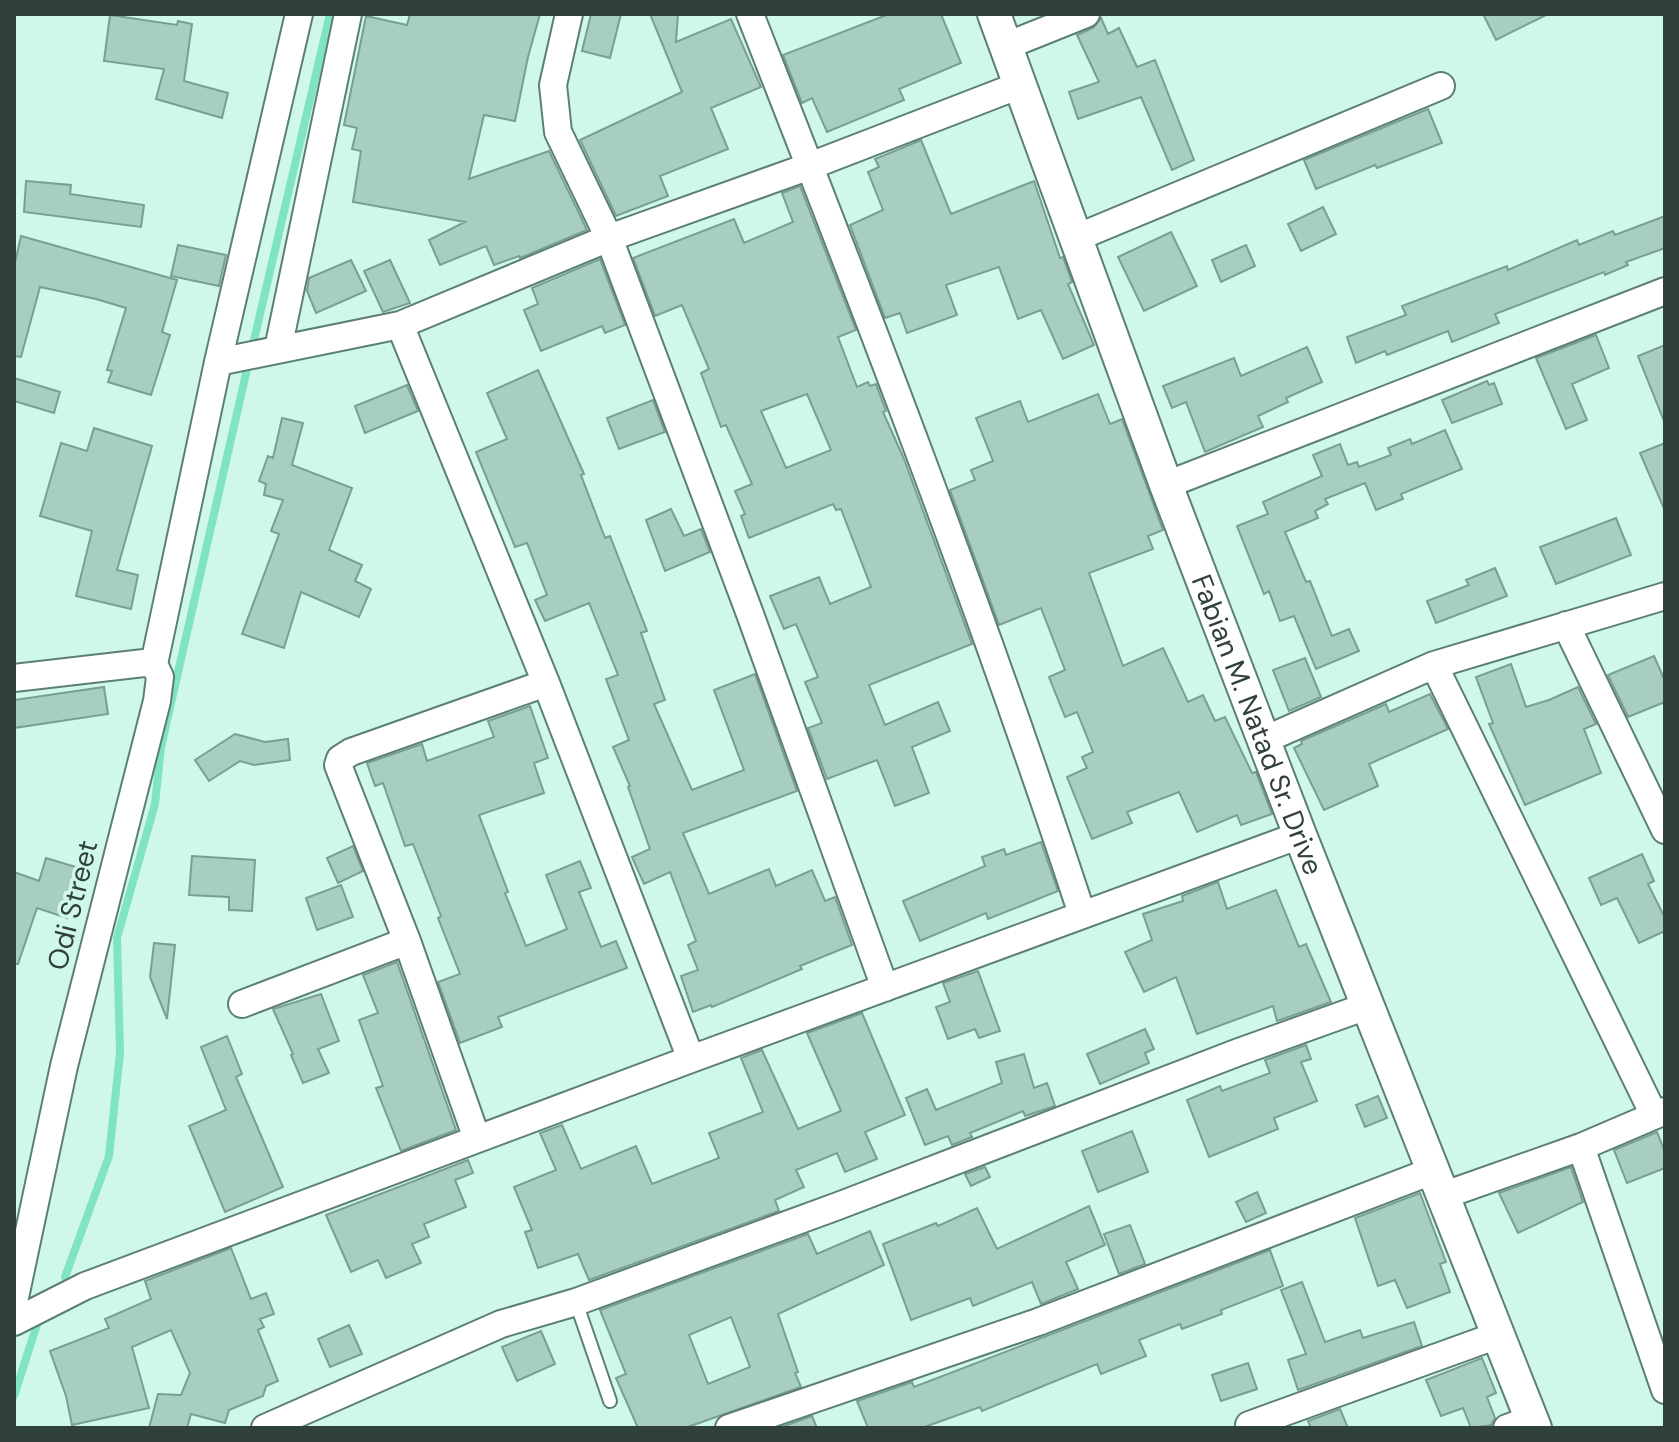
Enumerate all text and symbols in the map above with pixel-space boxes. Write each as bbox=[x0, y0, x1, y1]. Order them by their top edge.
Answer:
street label: Fabian M. Natad Sr. Drive bbox=[1183, 569, 1332, 880]
street label: Odi Street bbox=[38, 836, 106, 974]

